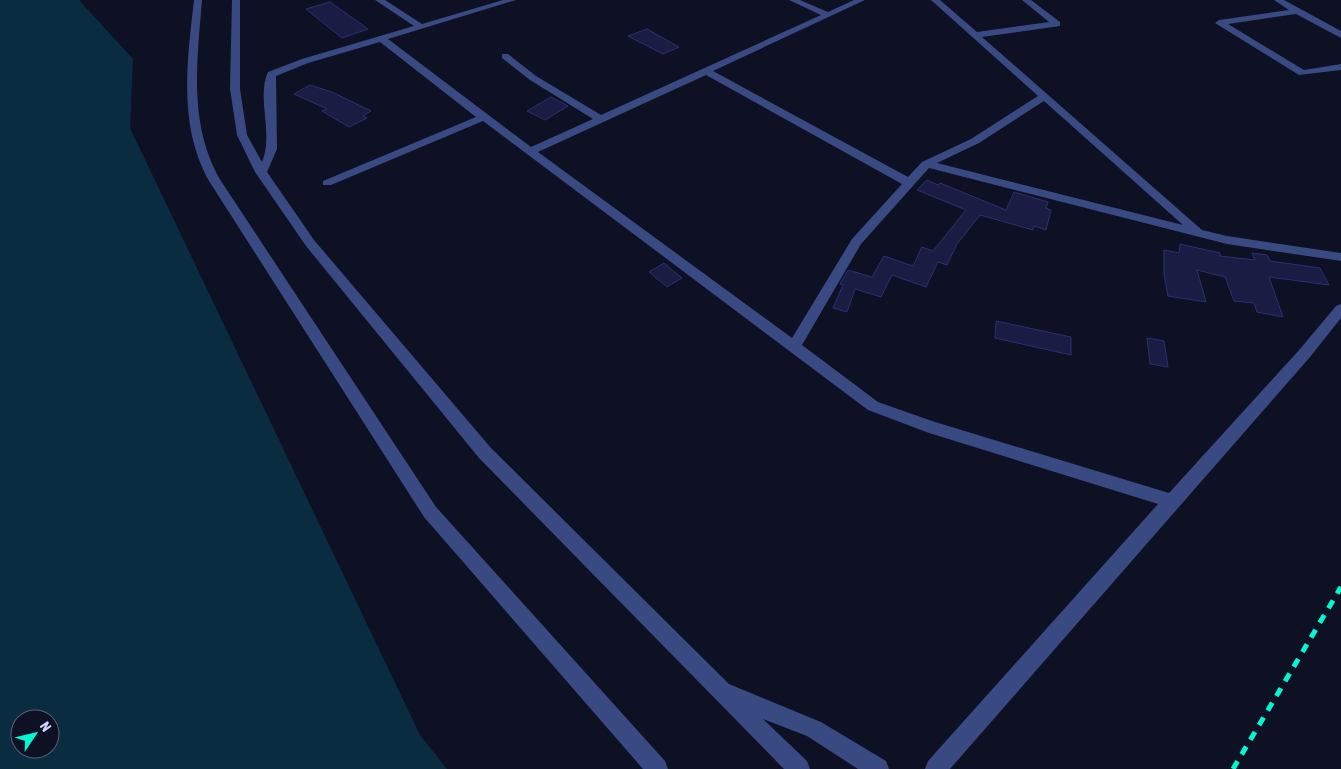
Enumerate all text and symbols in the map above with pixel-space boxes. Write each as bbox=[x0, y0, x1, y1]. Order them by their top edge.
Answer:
north arrow bbox=[10, 709, 60, 759]
text: N bbox=[37, 719, 55, 735]

